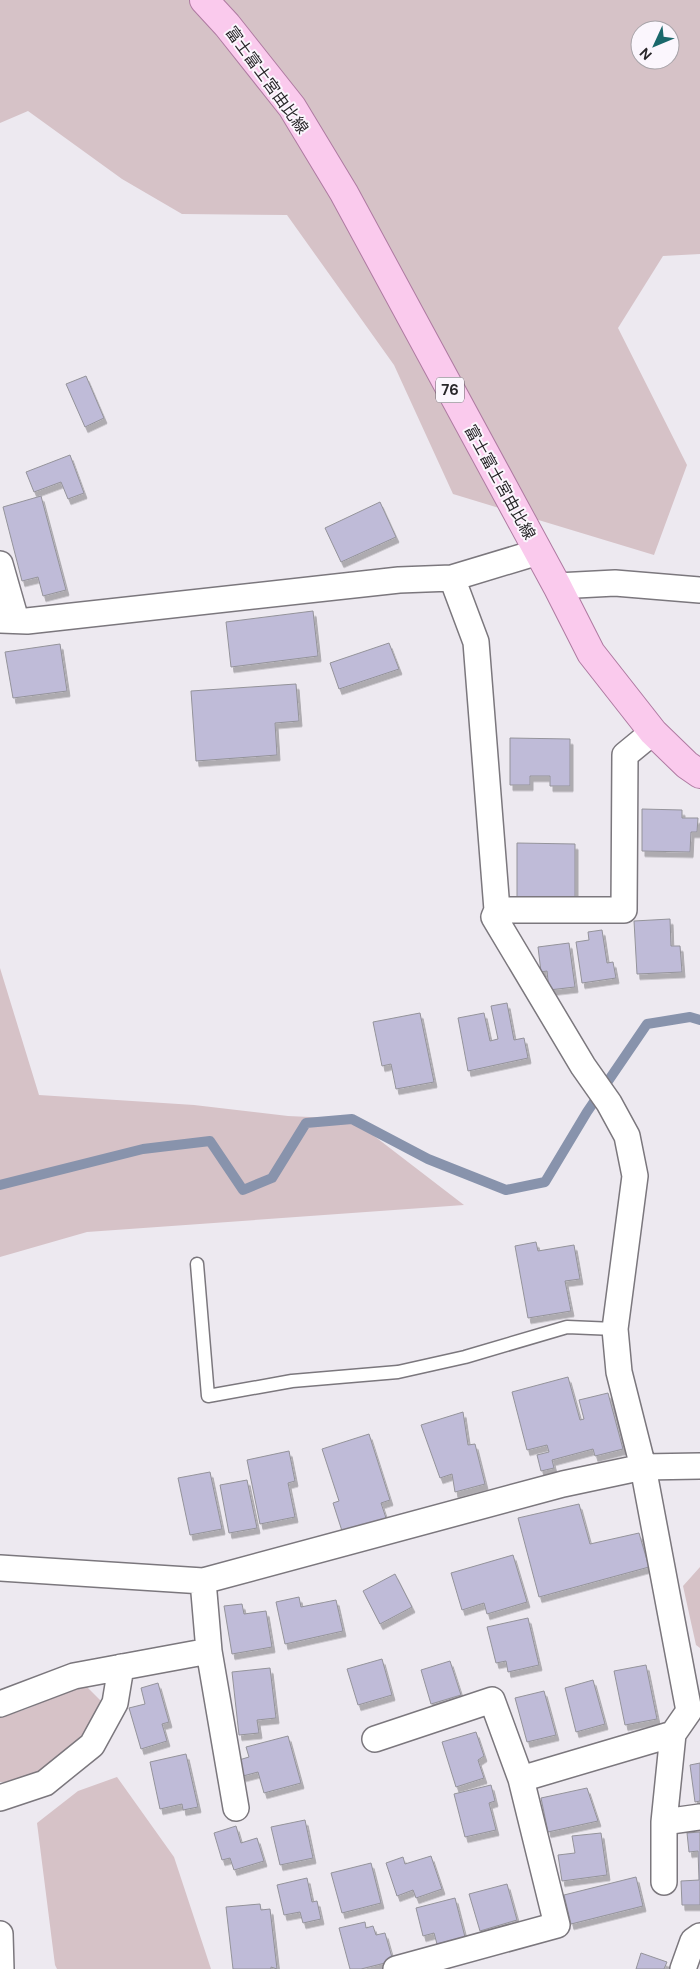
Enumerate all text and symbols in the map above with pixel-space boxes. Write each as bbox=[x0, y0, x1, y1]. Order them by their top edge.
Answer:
north arrow bbox=[630, 20, 680, 70]
street label: 富士富士宮由比線 bbox=[221, 22, 313, 138]
text: N bbox=[636, 44, 656, 64]
road number: 76 bbox=[436, 378, 464, 402]
street label: 富士富士宮由比線 bbox=[460, 421, 540, 543]

